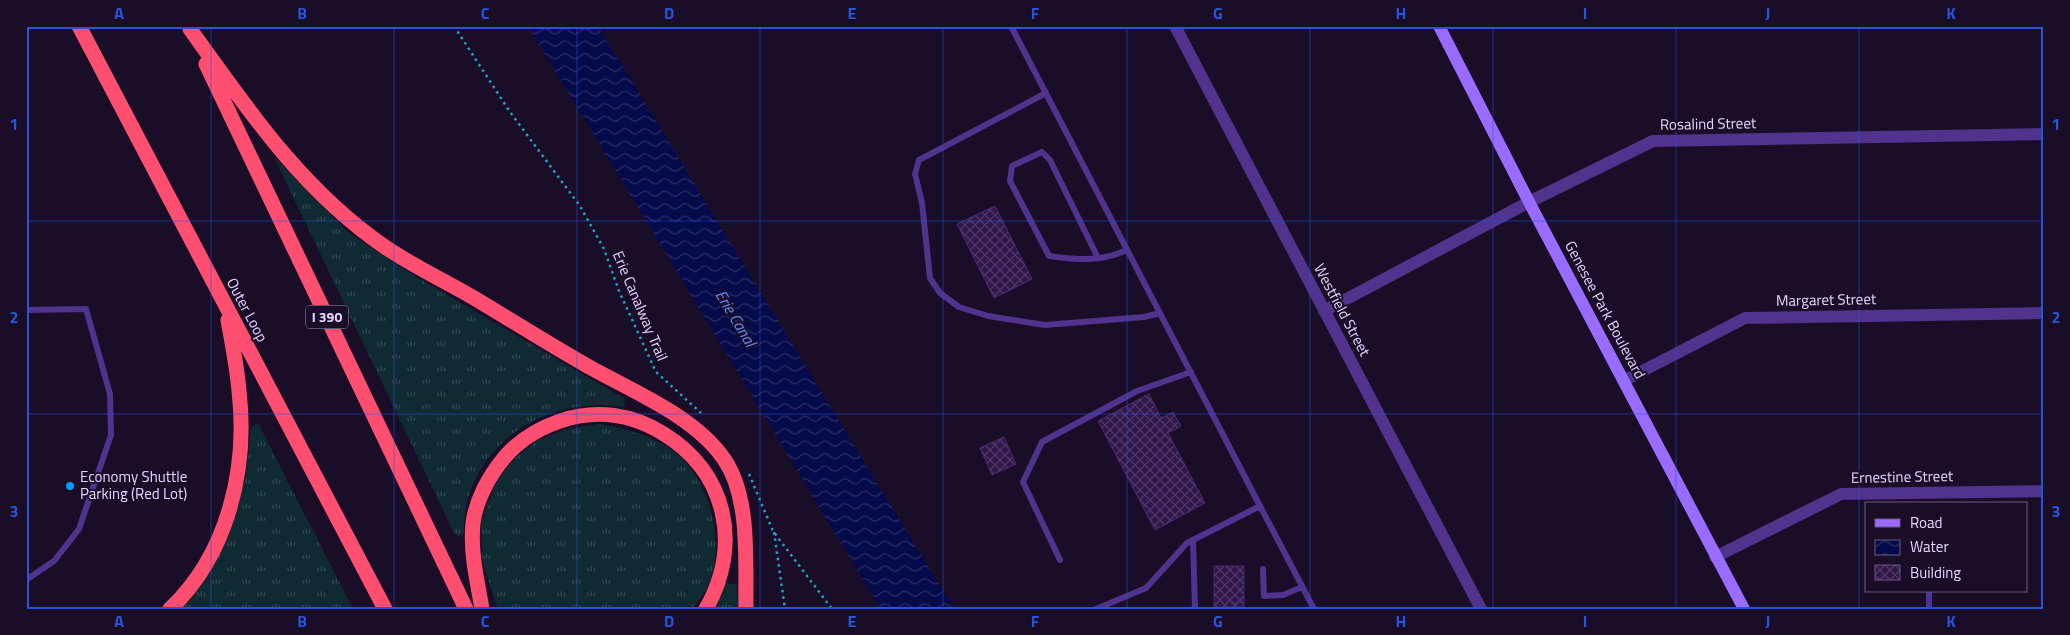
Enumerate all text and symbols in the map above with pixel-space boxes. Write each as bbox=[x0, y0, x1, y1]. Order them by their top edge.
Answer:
text: A bbox=[114, 1, 124, 25]
text: B bbox=[297, 1, 307, 25]
text: C bbox=[481, 1, 490, 25]
text: D bbox=[664, 1, 674, 25]
text: E bbox=[848, 1, 857, 25]
text: F bbox=[1031, 1, 1040, 25]
text: G bbox=[1213, 1, 1223, 25]
text: H bbox=[1396, 1, 1406, 25]
text: I bbox=[1583, 1, 1587, 25]
text: J bbox=[1766, 1, 1770, 25]
text: K bbox=[1946, 1, 1956, 25]
street label: Rosalind Street bbox=[1660, 111, 1757, 136]
text: 1 bbox=[10, 112, 18, 136]
text: 1 bbox=[2052, 112, 2060, 136]
street label: Genesee Park Boulevard bbox=[1559, 237, 1652, 383]
street label: Erie Canalway Trail bbox=[607, 247, 674, 364]
street label: Westfield Street bbox=[1308, 259, 1377, 361]
street label: Outer Loop bbox=[221, 273, 274, 346]
water label: Erie Canal bbox=[710, 285, 763, 352]
street label: Margaret Street bbox=[1776, 287, 1877, 312]
text: 2 bbox=[10, 305, 18, 329]
text: 2 bbox=[2052, 305, 2060, 329]
road number: I 390 bbox=[306, 306, 348, 328]
street label: Ernestine Street bbox=[1851, 464, 1954, 489]
place label: Economy Shuttle Parking (Red Lot) bbox=[80, 465, 187, 505]
marker: Economy Shuttle Parking (Red Lot) bbox=[64, 480, 76, 492]
text: 3 bbox=[10, 499, 18, 523]
text: 3 bbox=[2052, 499, 2060, 523]
legend bbox=[1865, 502, 2028, 592]
text: Road bbox=[1910, 511, 1942, 534]
text: Water bbox=[1910, 535, 1949, 558]
text: Building bbox=[1910, 561, 1961, 584]
text: A bbox=[114, 609, 124, 633]
text: B bbox=[297, 609, 307, 633]
text: C bbox=[481, 609, 490, 633]
text: D bbox=[664, 609, 674, 633]
text: E bbox=[848, 609, 857, 633]
text: F bbox=[1031, 609, 1040, 633]
text: G bbox=[1213, 609, 1223, 633]
text: H bbox=[1396, 609, 1406, 633]
text: I bbox=[1583, 609, 1587, 633]
text: J bbox=[1766, 609, 1770, 633]
text: K bbox=[1946, 609, 1956, 633]

